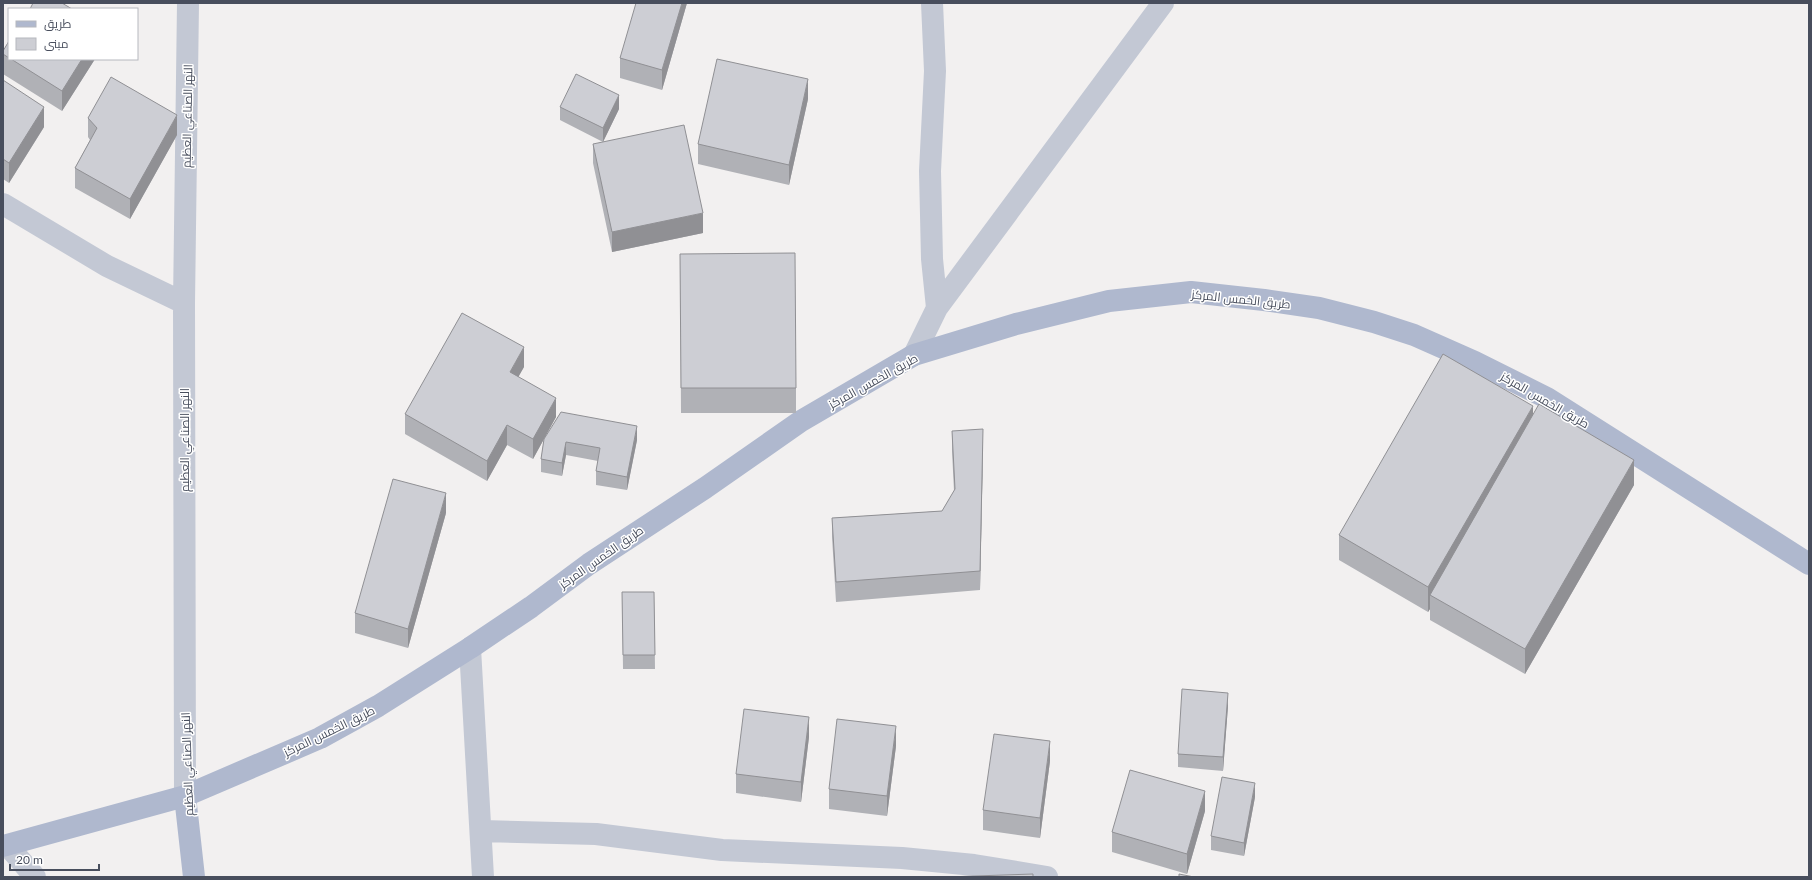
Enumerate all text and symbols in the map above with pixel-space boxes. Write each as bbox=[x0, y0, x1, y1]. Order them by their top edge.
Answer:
legend bbox=[8, 8, 138, 60]
text: طريق bbox=[44, 16, 72, 31]
text: مبنى bbox=[44, 36, 69, 51]
street label: النهر الصناعي العظيم bbox=[179, 64, 198, 168]
street label: طريق الخمس المركز bbox=[1190, 286, 1291, 312]
street label: طريق الخمس المركز bbox=[825, 350, 920, 412]
street label: طريق الخمس المركز bbox=[1497, 368, 1592, 431]
street label: النهر الصناعي العظيم bbox=[177, 388, 195, 492]
street label: طريق الخمس المركز bbox=[555, 522, 646, 592]
street label: طريق الخمس المركز bbox=[280, 702, 377, 760]
street label: النهر الصناعي العظيم bbox=[178, 712, 199, 816]
scale bar bbox=[10, 846, 99, 872]
text: 20 m bbox=[16, 852, 43, 867]

